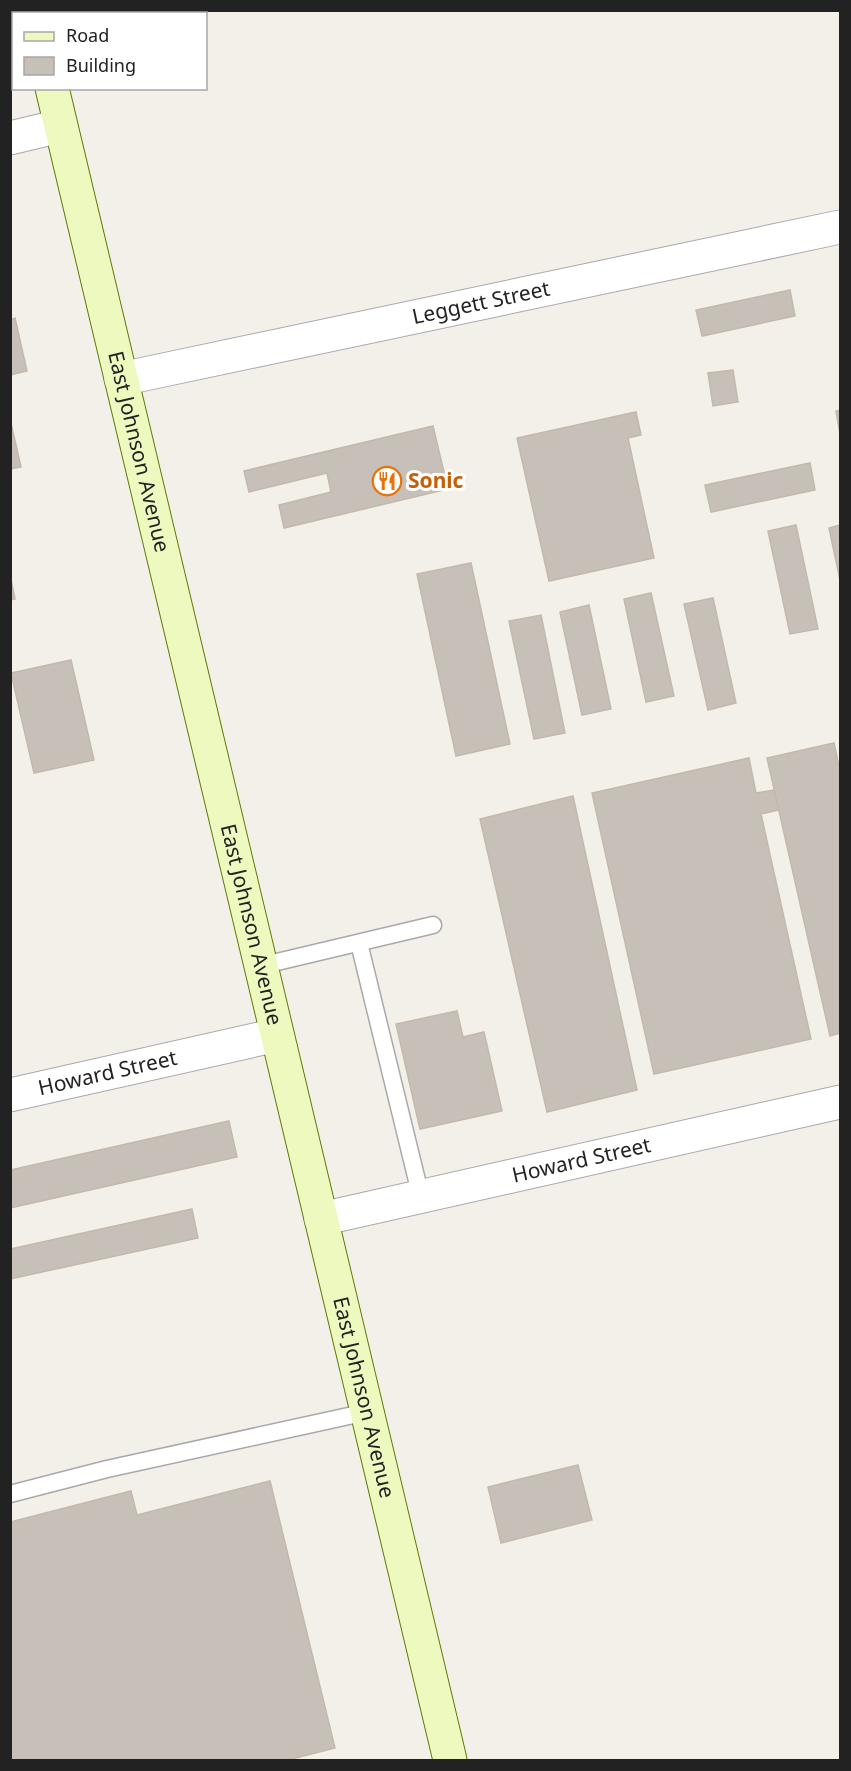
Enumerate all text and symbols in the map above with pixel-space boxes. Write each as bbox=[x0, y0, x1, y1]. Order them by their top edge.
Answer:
legend bbox=[12, 12, 207, 90]
text: Road bbox=[66, 23, 109, 47]
text: Building bbox=[66, 53, 136, 77]
street label: Leggett Street bbox=[409, 274, 553, 330]
street label: East Johnson Avenue bbox=[102, 348, 177, 555]
restaurant icon: Sonic bbox=[371, 465, 403, 497]
place label: Sonic bbox=[408, 466, 464, 494]
street label: East Johnson Avenue bbox=[215, 821, 290, 1028]
street label: Howard Street bbox=[35, 1043, 180, 1101]
street label: Howard Street bbox=[509, 1130, 654, 1189]
street label: East Johnson Avenue bbox=[327, 1294, 402, 1501]

